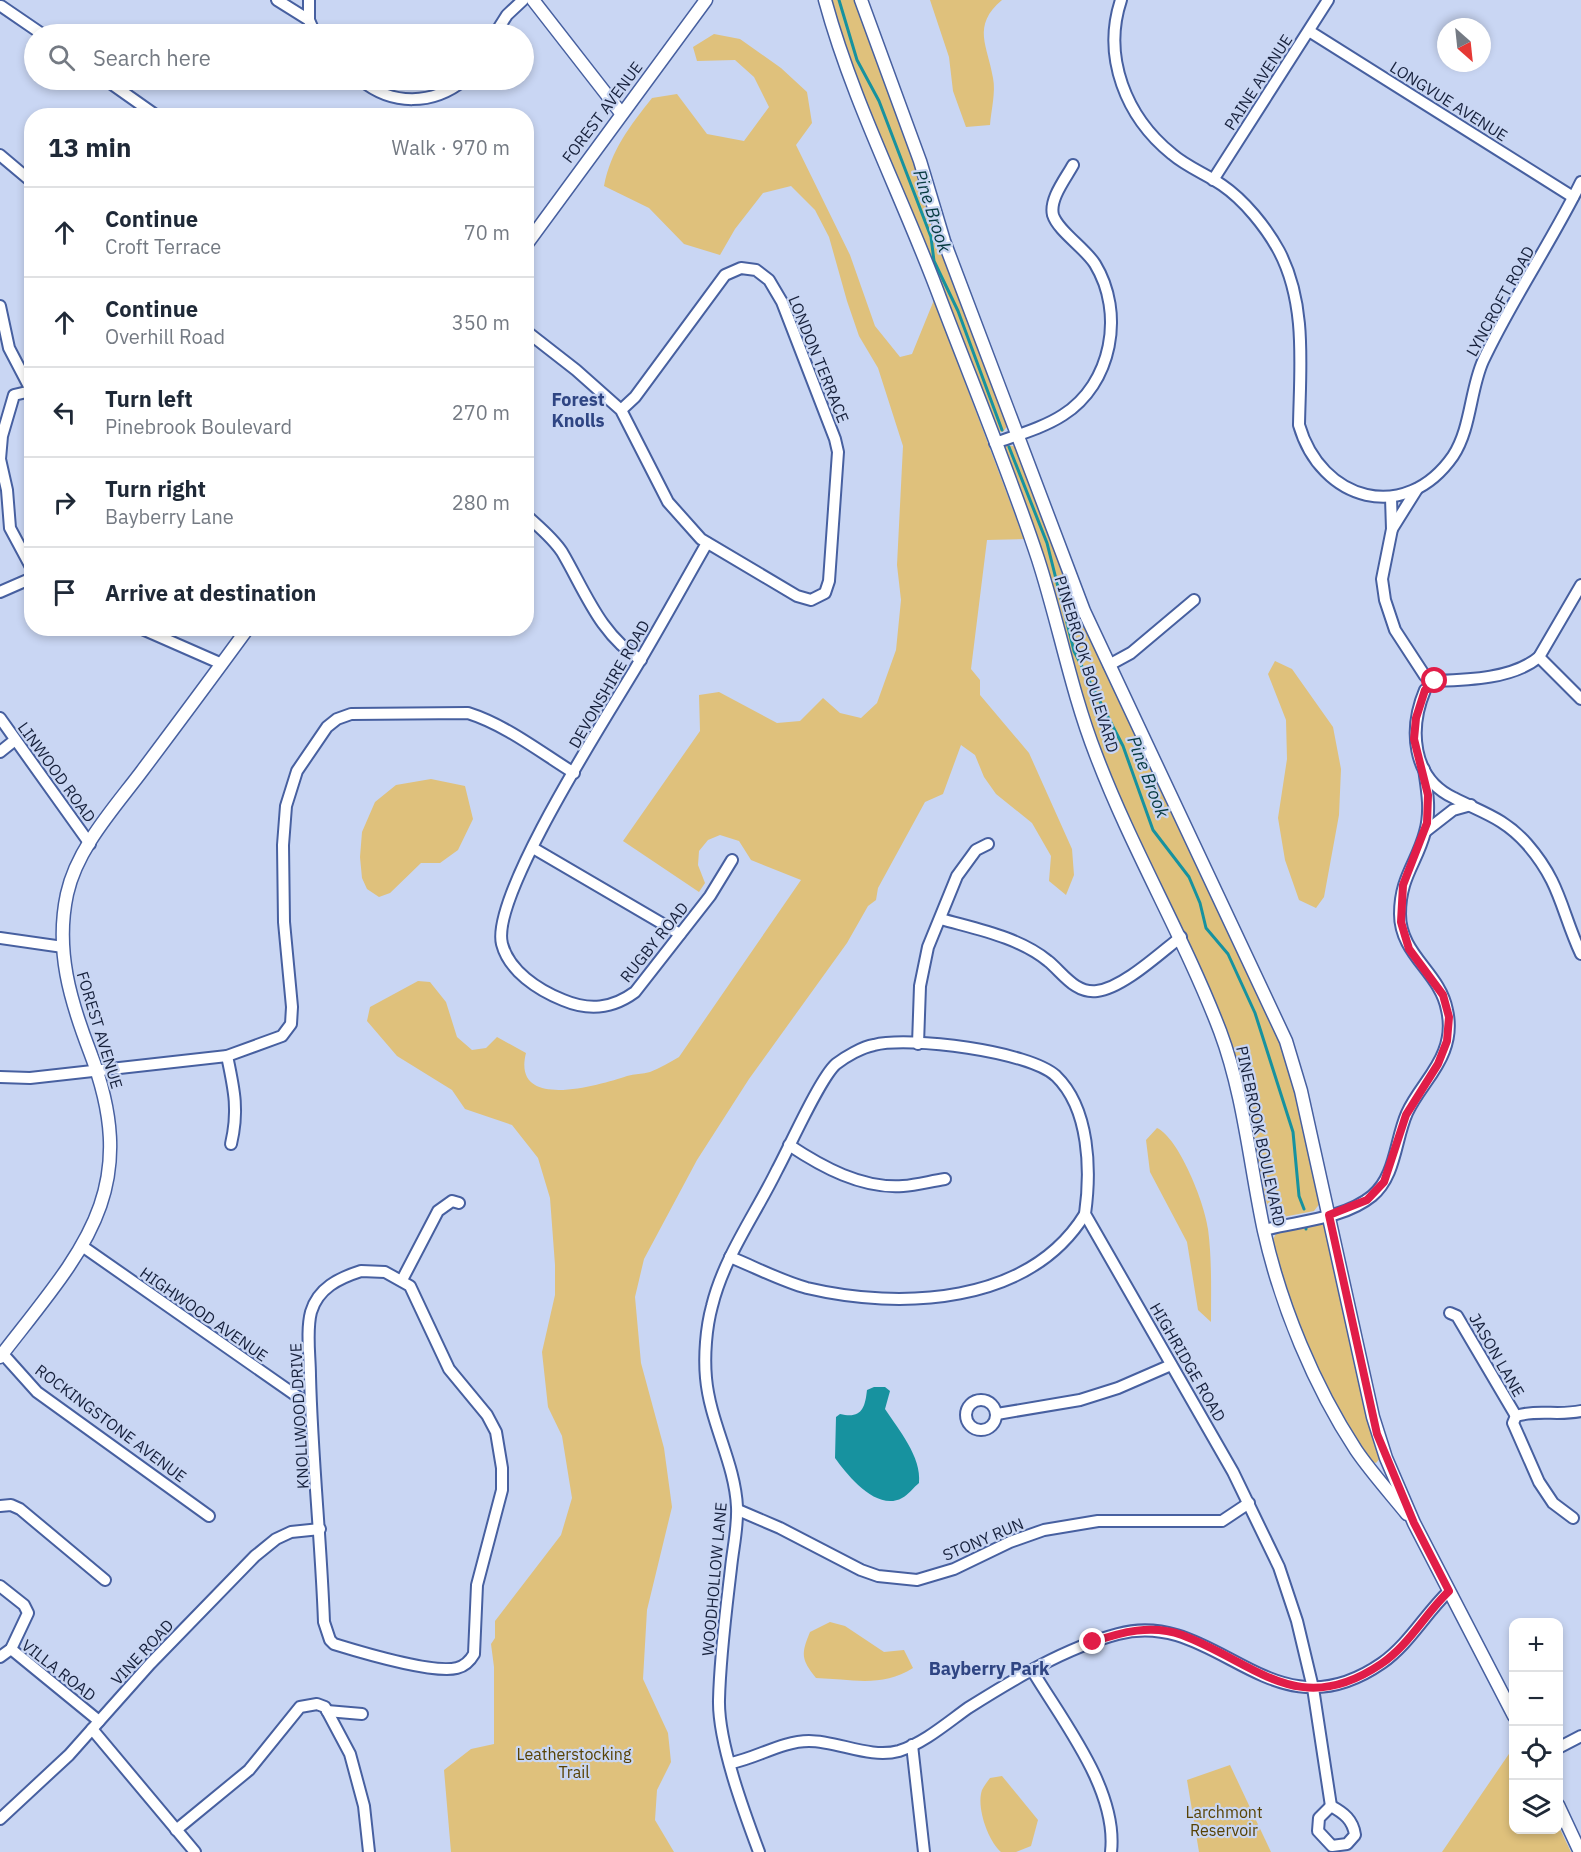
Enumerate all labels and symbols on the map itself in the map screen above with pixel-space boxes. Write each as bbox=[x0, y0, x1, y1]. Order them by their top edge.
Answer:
north arrow bbox=[1437, 18, 1491, 72]
street label: PAINE AVENUE bbox=[1220, 30, 1296, 134]
street label: FOREST AVENUE bbox=[557, 57, 647, 167]
street label: LONGVUE AVENUE bbox=[1386, 57, 1512, 145]
water label: Pine Brook bbox=[908, 166, 957, 256]
street label: LYNCROFT ROAD bbox=[1461, 242, 1539, 360]
street label: LONDON TERRACE bbox=[784, 292, 854, 426]
district label: Forest Knolls bbox=[551, 388, 605, 432]
street label: PINEBROOK BOULEVARD bbox=[1051, 573, 1123, 755]
street label: DEVONSHIRE ROAD bbox=[564, 616, 654, 752]
route start bbox=[1421, 667, 1447, 693]
street label: LINWOOD ROAD bbox=[14, 718, 100, 826]
water label: Pine Brook bbox=[1122, 733, 1175, 822]
street label: RUGBY ROAD bbox=[616, 898, 692, 986]
street label: FOREST AVENUE bbox=[73, 969, 127, 1091]
street label: PINEBROOK BOULEVARD bbox=[1232, 1044, 1290, 1228]
street label: HIGHWOOD AVENUE bbox=[136, 1262, 272, 1366]
street label: HIGHRIDGE ROAD bbox=[1146, 1299, 1230, 1425]
street label: JASON LANE bbox=[1465, 1310, 1529, 1400]
street label: KNOLLWOOD DRIVE bbox=[285, 1342, 313, 1490]
street label: ROCKINGSTONE AVENUE bbox=[31, 1360, 191, 1486]
street label: WOODHOLLOW LANE bbox=[697, 1501, 731, 1657]
street label: STONY RUN bbox=[939, 1513, 1027, 1565]
street label: VINE ROAD bbox=[106, 1615, 178, 1689]
route end bbox=[1079, 1628, 1105, 1654]
street label: VILLA ROAD bbox=[18, 1635, 100, 1705]
district label: Bayberry Park bbox=[929, 1657, 1050, 1680]
park label: Leatherstocking Trail bbox=[517, 1744, 632, 1782]
park label: Larchmont Reservoir bbox=[1185, 1802, 1263, 1840]

